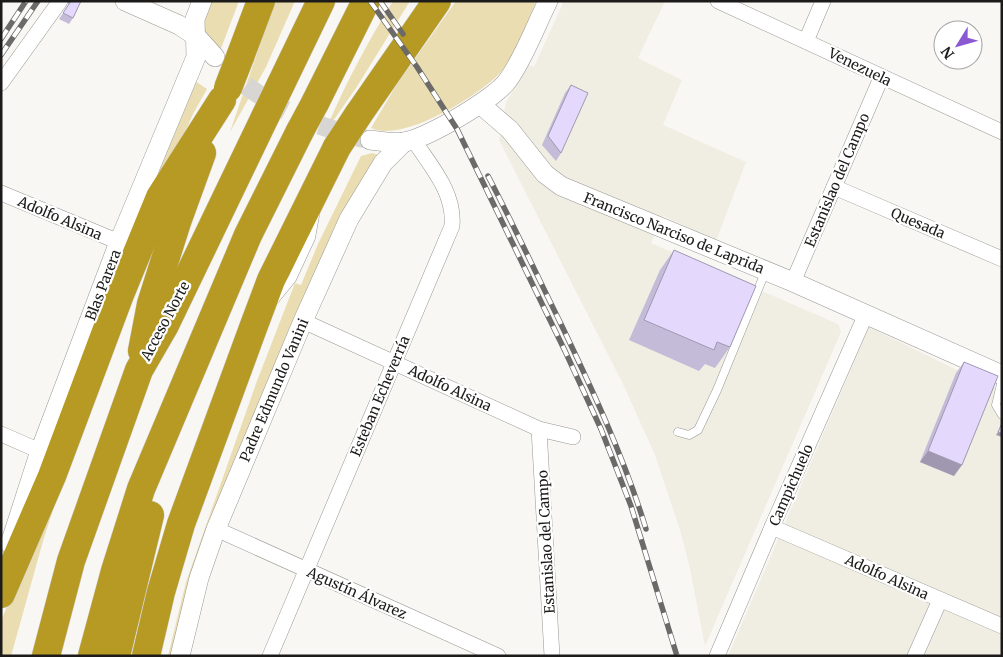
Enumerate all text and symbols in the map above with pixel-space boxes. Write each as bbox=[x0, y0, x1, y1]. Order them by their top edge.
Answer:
north arrow bbox=[933, 20, 983, 70]
text: N bbox=[937, 43, 958, 63]
street label: Venezuela bbox=[825, 44, 895, 90]
street label: Estanislao del Campo bbox=[801, 110, 873, 250]
street label: Francisco Narciso de Laprida bbox=[581, 188, 767, 278]
street label: Adolfo Alsina bbox=[14, 192, 105, 244]
street label: Quesada bbox=[888, 204, 948, 243]
street label: Blas Parera bbox=[81, 246, 125, 323]
street label: Acceso Norte bbox=[136, 278, 193, 365]
street label: Padre Edmundo Vanini bbox=[236, 315, 313, 464]
street label: Esteban Echeverría bbox=[346, 332, 414, 459]
street label: Adolfo Alsina bbox=[405, 360, 495, 415]
street label: Campichuelo bbox=[765, 441, 817, 529]
street label: Estanislao del Campo bbox=[533, 470, 559, 614]
street label: Adolfo Alsina bbox=[841, 550, 932, 604]
street label: Agustín Álvarez bbox=[303, 563, 410, 623]

